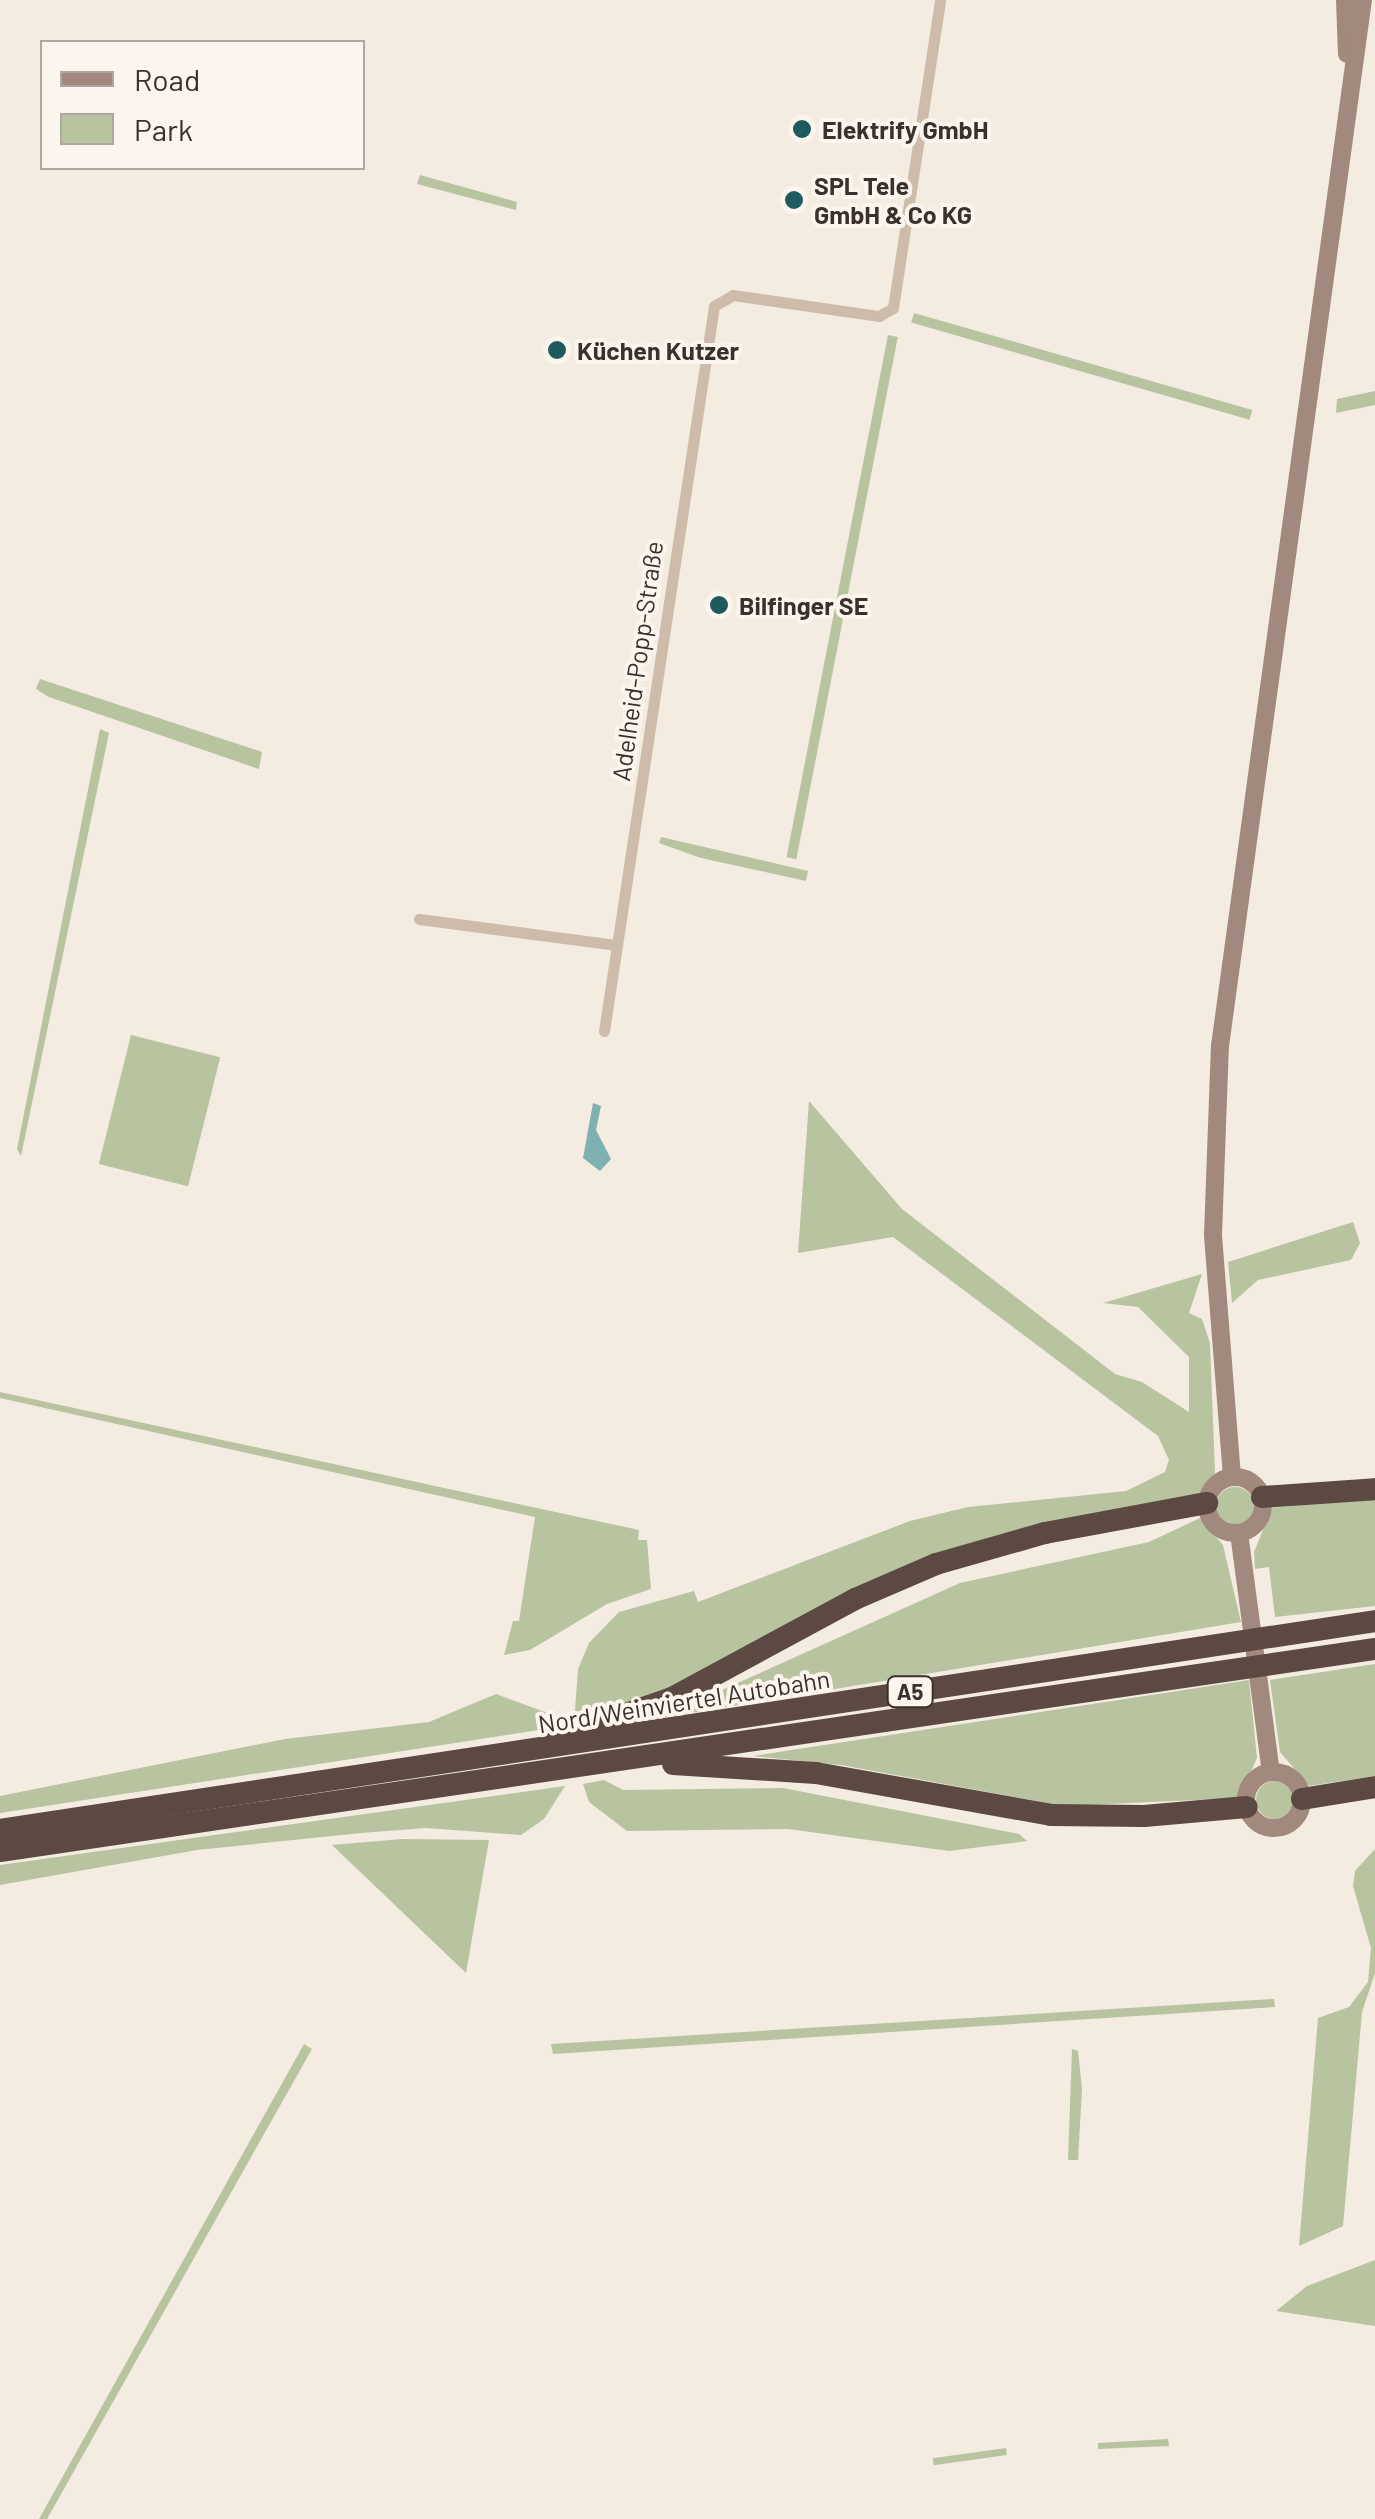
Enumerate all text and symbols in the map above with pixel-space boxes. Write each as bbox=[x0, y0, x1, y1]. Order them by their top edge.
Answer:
legend bbox=[40, 40, 365, 170]
text: Road bbox=[134, 61, 200, 97]
text: Park bbox=[134, 111, 193, 147]
place label: Elektrify GmbH bbox=[822, 114, 988, 144]
marker: Elektrify GmbH bbox=[791, 118, 813, 140]
place label: SPL Tele GmbH & Co KG bbox=[814, 171, 972, 230]
marker: SPL Tele GmbH & Co KG bbox=[783, 189, 805, 211]
place label: Küchen Kutzer bbox=[577, 335, 739, 365]
marker: Küchen Kutzer bbox=[546, 339, 568, 361]
street label: Adelheid-Popp-Straße bbox=[605, 539, 669, 783]
place label: Bilfinger SE bbox=[739, 590, 868, 620]
marker: Bilfinger SE bbox=[708, 594, 730, 616]
street label: Nord/Weinviertel Autobahn bbox=[536, 1663, 832, 1739]
road number: A5 bbox=[885, 1675, 935, 1709]

